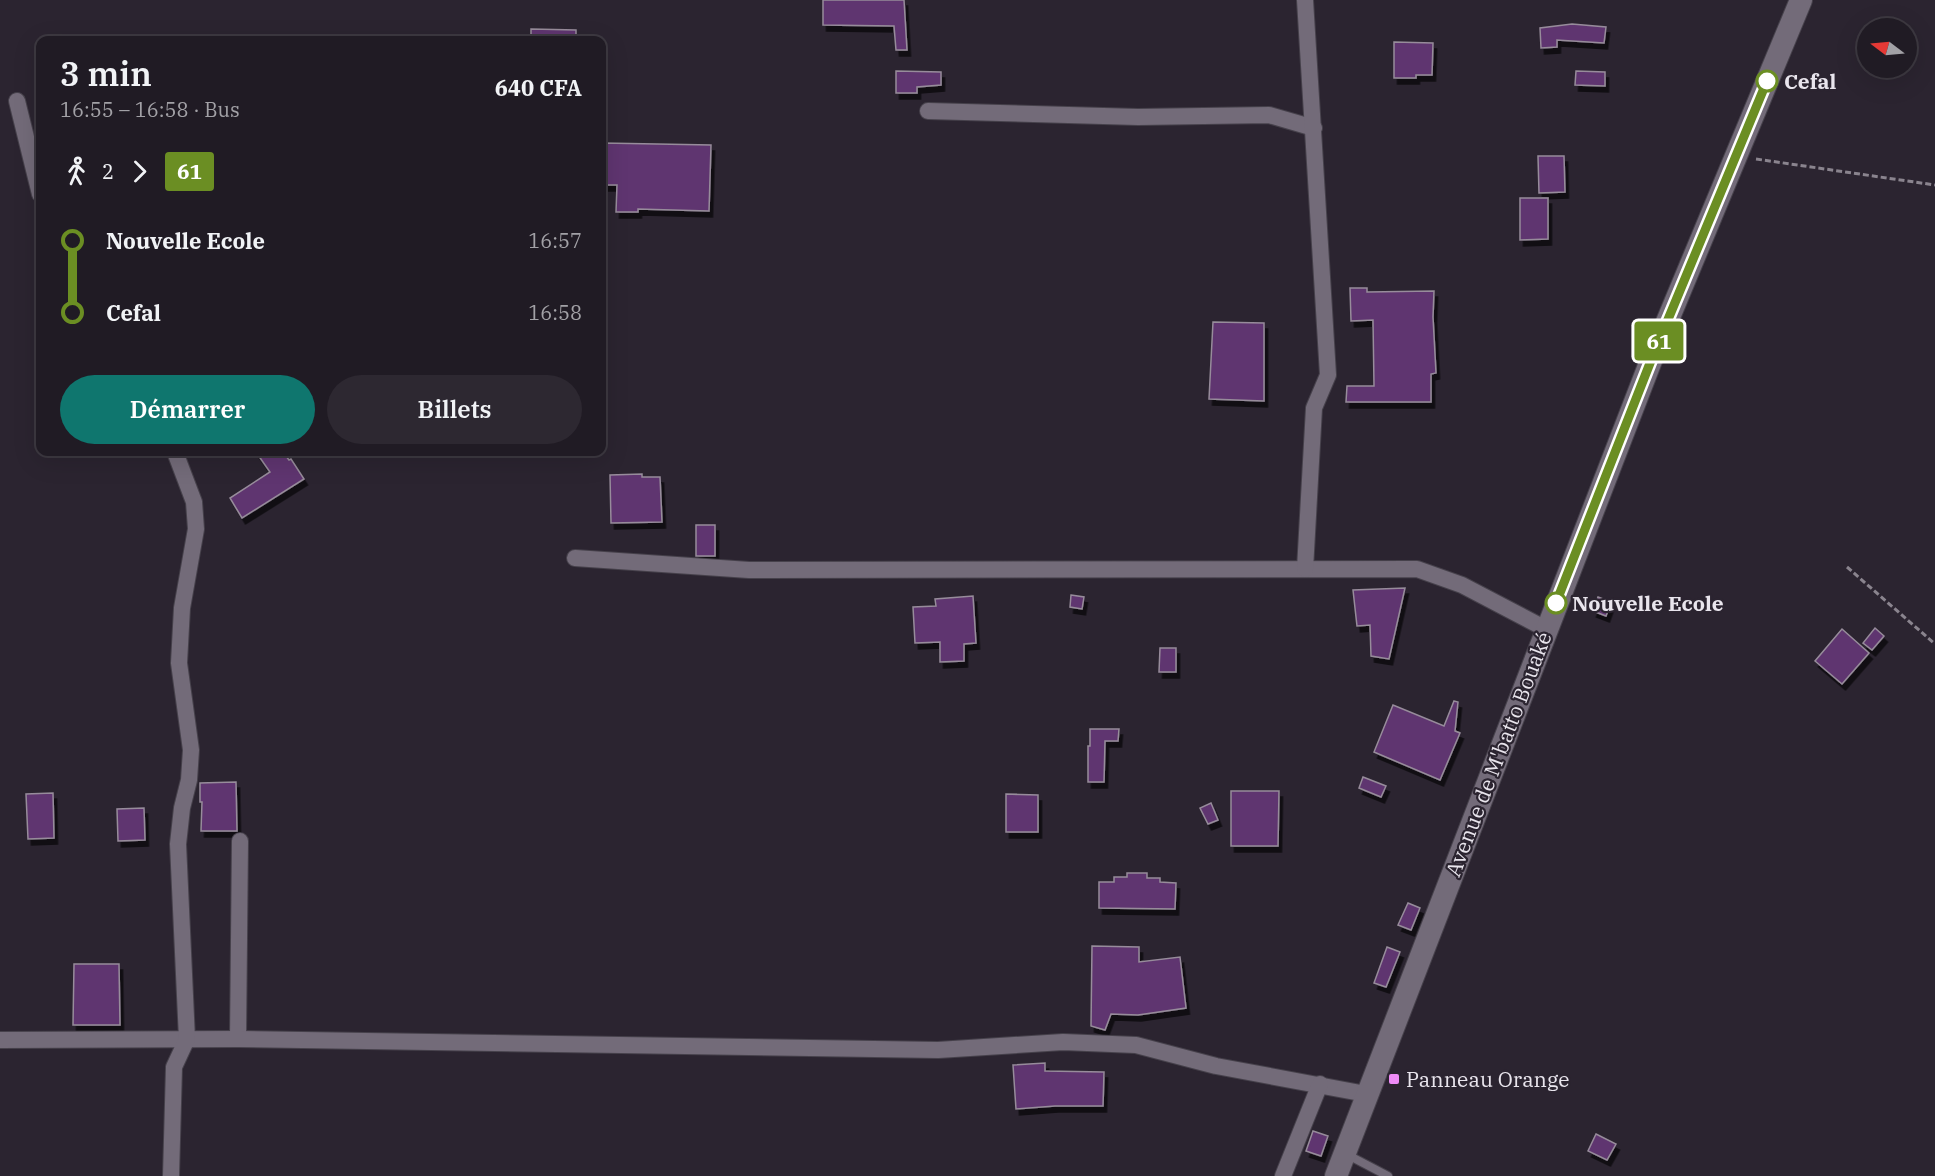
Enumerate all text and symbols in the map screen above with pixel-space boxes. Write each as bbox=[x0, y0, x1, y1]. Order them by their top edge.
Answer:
north arrow bbox=[1857, 18, 1917, 78]
map controls bbox=[1857, 18, 1917, 78]
text: 3 min bbox=[60, 52, 152, 95]
place label: Cefal bbox=[1784, 67, 1837, 95]
marker: Cefal bbox=[1756, 70, 1778, 92]
text: 640 CFA bbox=[495, 73, 582, 102]
text: 16:55 – 16:58 · Bus bbox=[60, 96, 240, 123]
icon: walk bbox=[60, 155, 93, 188]
icon: forward bbox=[123, 155, 156, 188]
text: 61 bbox=[177, 157, 202, 185]
text: 2 bbox=[102, 158, 114, 185]
text: Nouvelle Ecole bbox=[106, 226, 265, 255]
text: 16:57 bbox=[528, 227, 582, 254]
text: Cefal bbox=[106, 298, 161, 327]
text: 16:58 bbox=[528, 299, 582, 326]
line badge: 61 bbox=[1632, 322, 1686, 360]
text: 61 bbox=[1646, 327, 1672, 355]
button: Démarrer bbox=[60, 375, 315, 444]
button: Billets bbox=[327, 375, 582, 444]
place label: Nouvelle Ecole bbox=[1572, 589, 1724, 617]
marker: Nouvelle Ecole bbox=[1545, 592, 1567, 614]
street label: Avenue de M'batto Bouaké bbox=[1438, 628, 1558, 880]
place label: Panneau Orange bbox=[1406, 1065, 1570, 1093]
marker: Panneau Orange bbox=[1387, 1072, 1401, 1086]

